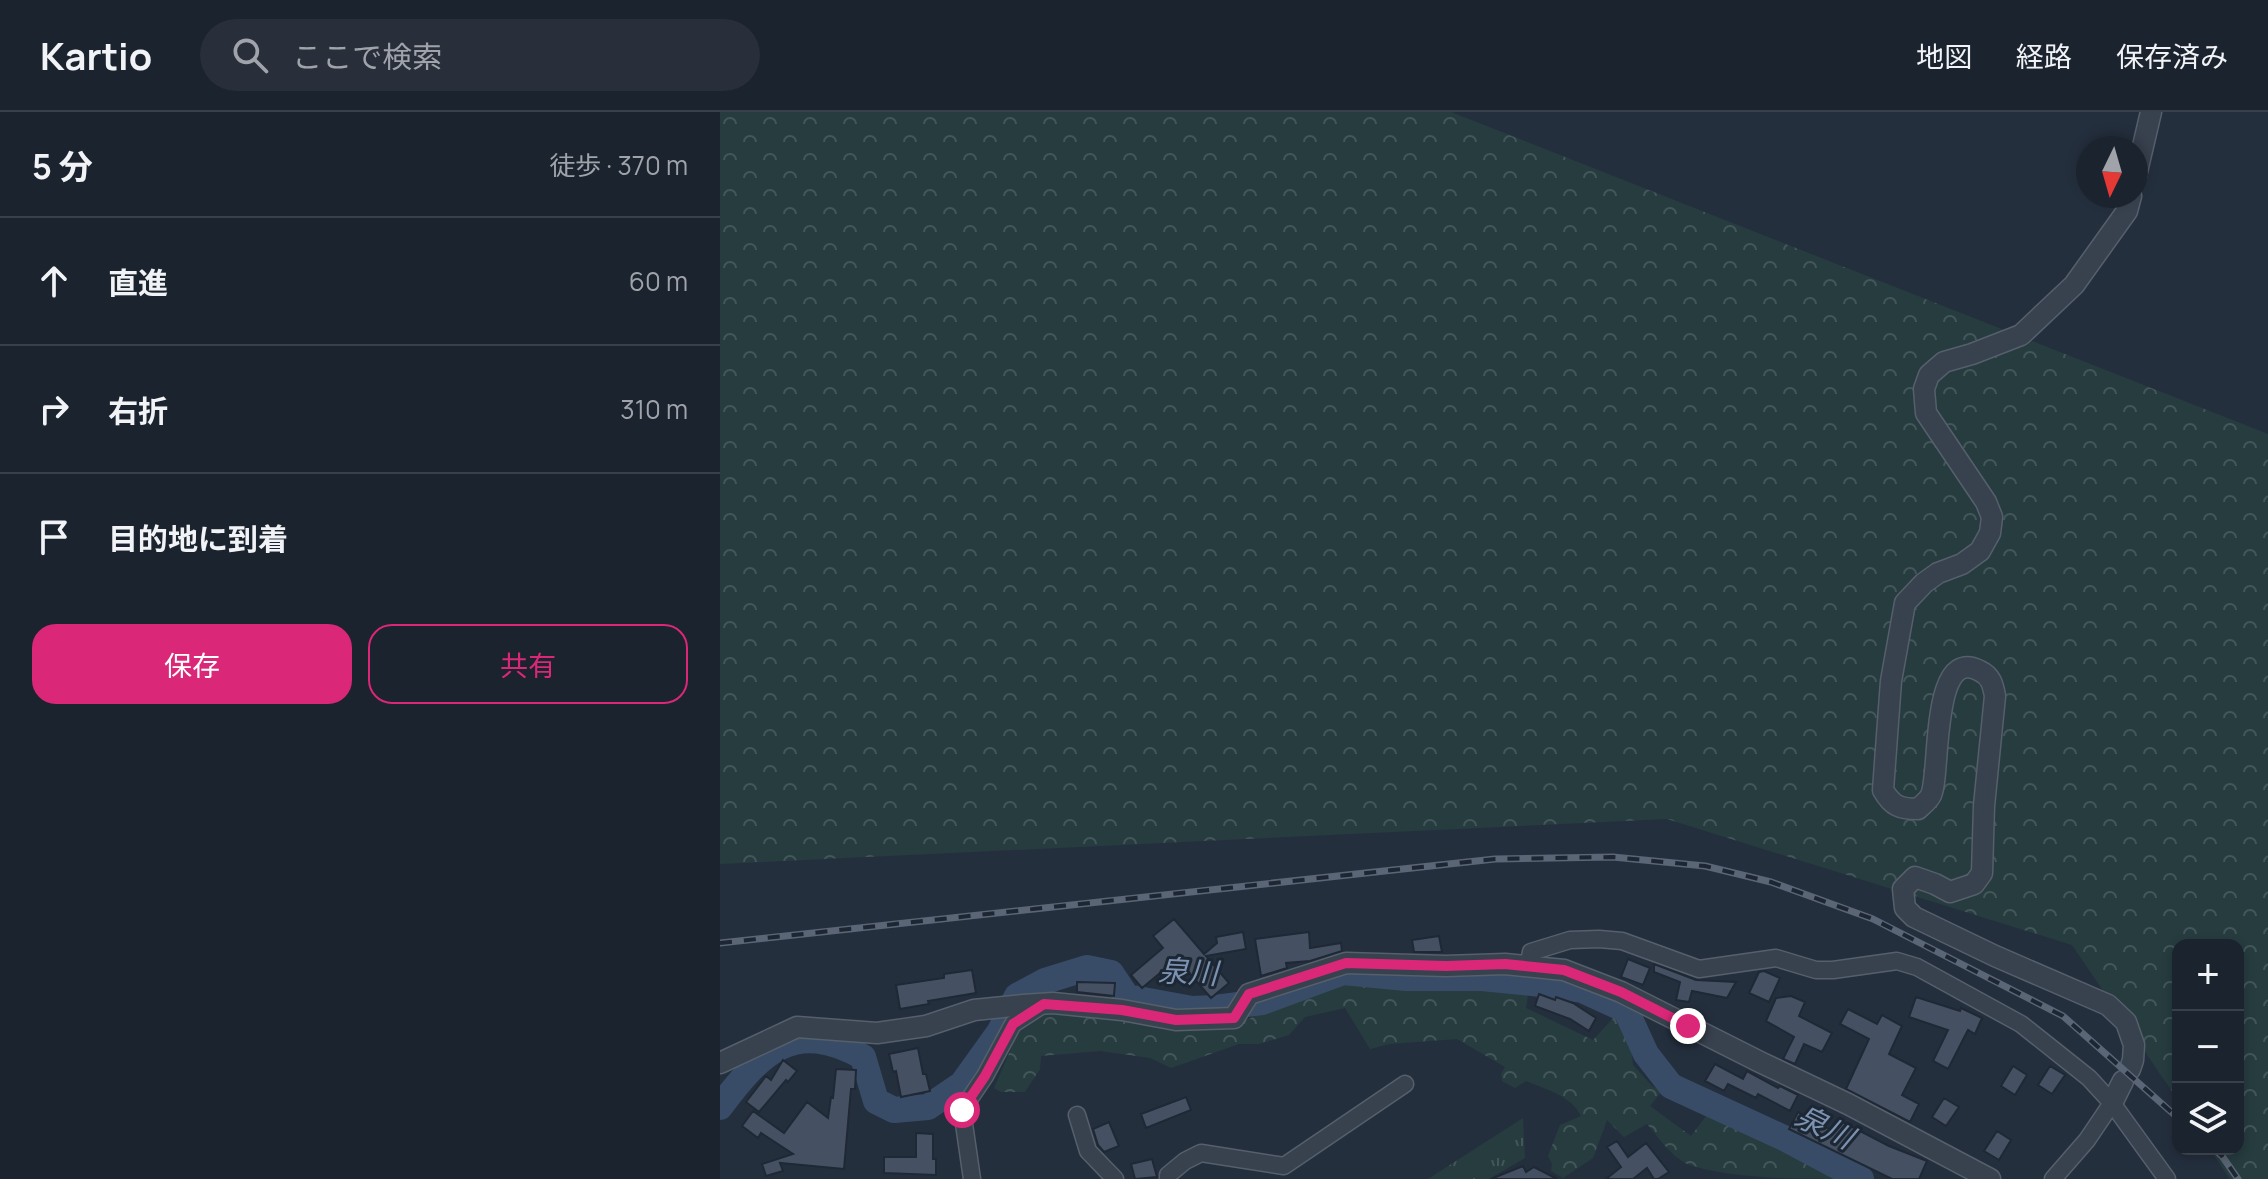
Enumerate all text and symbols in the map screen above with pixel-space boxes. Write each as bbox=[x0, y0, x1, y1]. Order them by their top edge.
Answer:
search box bbox=[200, 19, 760, 91]
text: Kartio bbox=[40, 29, 152, 81]
icon: search bbox=[228, 33, 272, 77]
text: ここで検索 bbox=[292, 36, 442, 77]
text: 地図 bbox=[1916, 37, 1972, 75]
text: 経路 bbox=[2016, 37, 2072, 75]
text: 保存済み bbox=[2116, 37, 2228, 75]
north arrow bbox=[2076, 136, 2148, 208]
text: 5 分 bbox=[32, 143, 93, 189]
text: 徒歩 · 370 m bbox=[549, 147, 688, 183]
icon: ahead bbox=[32, 259, 76, 303]
text: 直進 bbox=[108, 262, 168, 303]
text: 60 m bbox=[629, 263, 688, 299]
icon: right bbox=[32, 387, 76, 431]
text: 右折 bbox=[108, 390, 168, 431]
text: 310 m bbox=[620, 391, 688, 427]
icon: arrive bbox=[32, 515, 76, 559]
text: 目的地に到着 bbox=[108, 518, 288, 559]
button: 保存 bbox=[32, 624, 352, 704]
button: 共有 bbox=[368, 624, 688, 704]
map controls bbox=[2172, 939, 2244, 1155]
button: + bbox=[2172, 939, 2244, 1011]
water label: 泉川 bbox=[1157, 949, 1222, 993]
route end bbox=[1670, 1008, 1706, 1044]
button: − bbox=[2172, 1011, 2244, 1083]
button: layers bbox=[2172, 1083, 2244, 1155]
route start bbox=[944, 1092, 980, 1128]
water label: 泉川 bbox=[1789, 1094, 1864, 1159]

